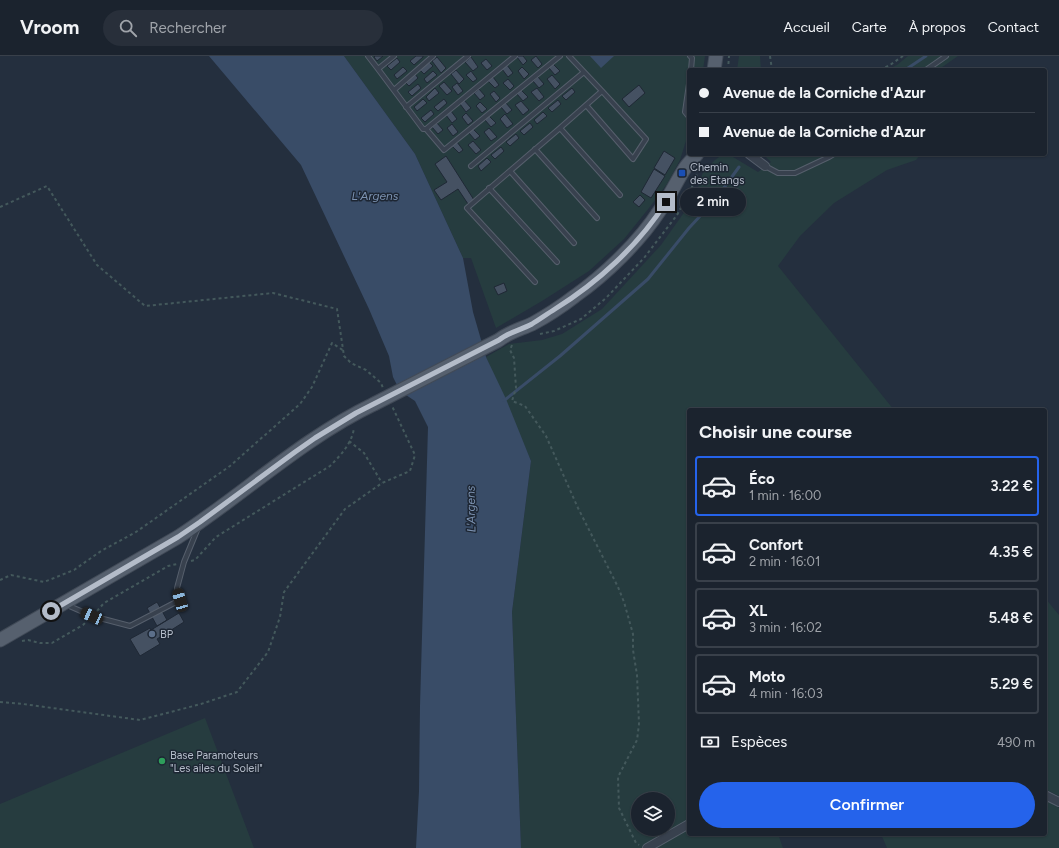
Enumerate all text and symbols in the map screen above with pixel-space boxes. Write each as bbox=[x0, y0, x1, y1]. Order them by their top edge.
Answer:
search box bbox=[103, 10, 383, 46]
text: Vroom bbox=[20, 16, 79, 39]
icon: search bbox=[117, 17, 139, 39]
text: Rechercher bbox=[149, 19, 226, 37]
text: Accueil bbox=[784, 19, 830, 36]
text: Carte bbox=[852, 19, 887, 36]
text: À propos bbox=[909, 19, 966, 36]
text: Contact bbox=[988, 19, 1039, 36]
text: Avenue de la Corniche d'Azur bbox=[723, 84, 926, 102]
text: Avenue de la Corniche d'Azur bbox=[723, 123, 926, 141]
place label: Chemin des Etangs bbox=[690, 161, 744, 187]
marker: Chemin des Etangs bbox=[677, 168, 687, 178]
callout: 2 min bbox=[680, 188, 746, 216]
water label: L'Argens bbox=[352, 189, 399, 203]
route end bbox=[657, 193, 675, 211]
text: 2 min bbox=[697, 194, 729, 209]
text: Choisir une course bbox=[699, 421, 852, 443]
icon: car bbox=[701, 468, 737, 504]
text: Éco bbox=[749, 470, 775, 488]
text: 3.22 € bbox=[990, 477, 1033, 495]
water label: L'Argens bbox=[464, 485, 478, 533]
text: 1 min · 16:00 bbox=[749, 488, 821, 503]
icon: car bbox=[701, 534, 737, 570]
text: Confort bbox=[749, 536, 803, 554]
text: 4.35 € bbox=[989, 543, 1033, 561]
text: 2 min · 16:01 bbox=[749, 554, 820, 569]
car bbox=[171, 587, 189, 613]
icon: car bbox=[701, 600, 737, 636]
route start bbox=[42, 602, 60, 620]
text: XL bbox=[749, 602, 767, 620]
car bbox=[79, 606, 105, 626]
text: 5.48 € bbox=[988, 609, 1033, 627]
text: 3 min · 16:02 bbox=[749, 620, 822, 635]
place label: BP bbox=[160, 628, 174, 641]
marker: BP bbox=[147, 629, 157, 639]
icon: car bbox=[701, 666, 737, 702]
text: Moto bbox=[749, 668, 785, 686]
text: 5.29 € bbox=[990, 675, 1033, 693]
text: 4 min · 16:03 bbox=[749, 686, 823, 701]
icon: cash bbox=[699, 731, 721, 753]
text: Espèces bbox=[731, 733, 787, 751]
text: 490 m bbox=[997, 735, 1035, 750]
place label: Base Paramoteurs "Les ailes du Soleil" bbox=[170, 749, 263, 775]
marker: Base Paramoteurs "Les ailes du Soleil" bbox=[157, 756, 167, 766]
button: Confirmer bbox=[699, 782, 1035, 828]
map controls bbox=[631, 792, 675, 836]
button: layers bbox=[631, 792, 675, 836]

